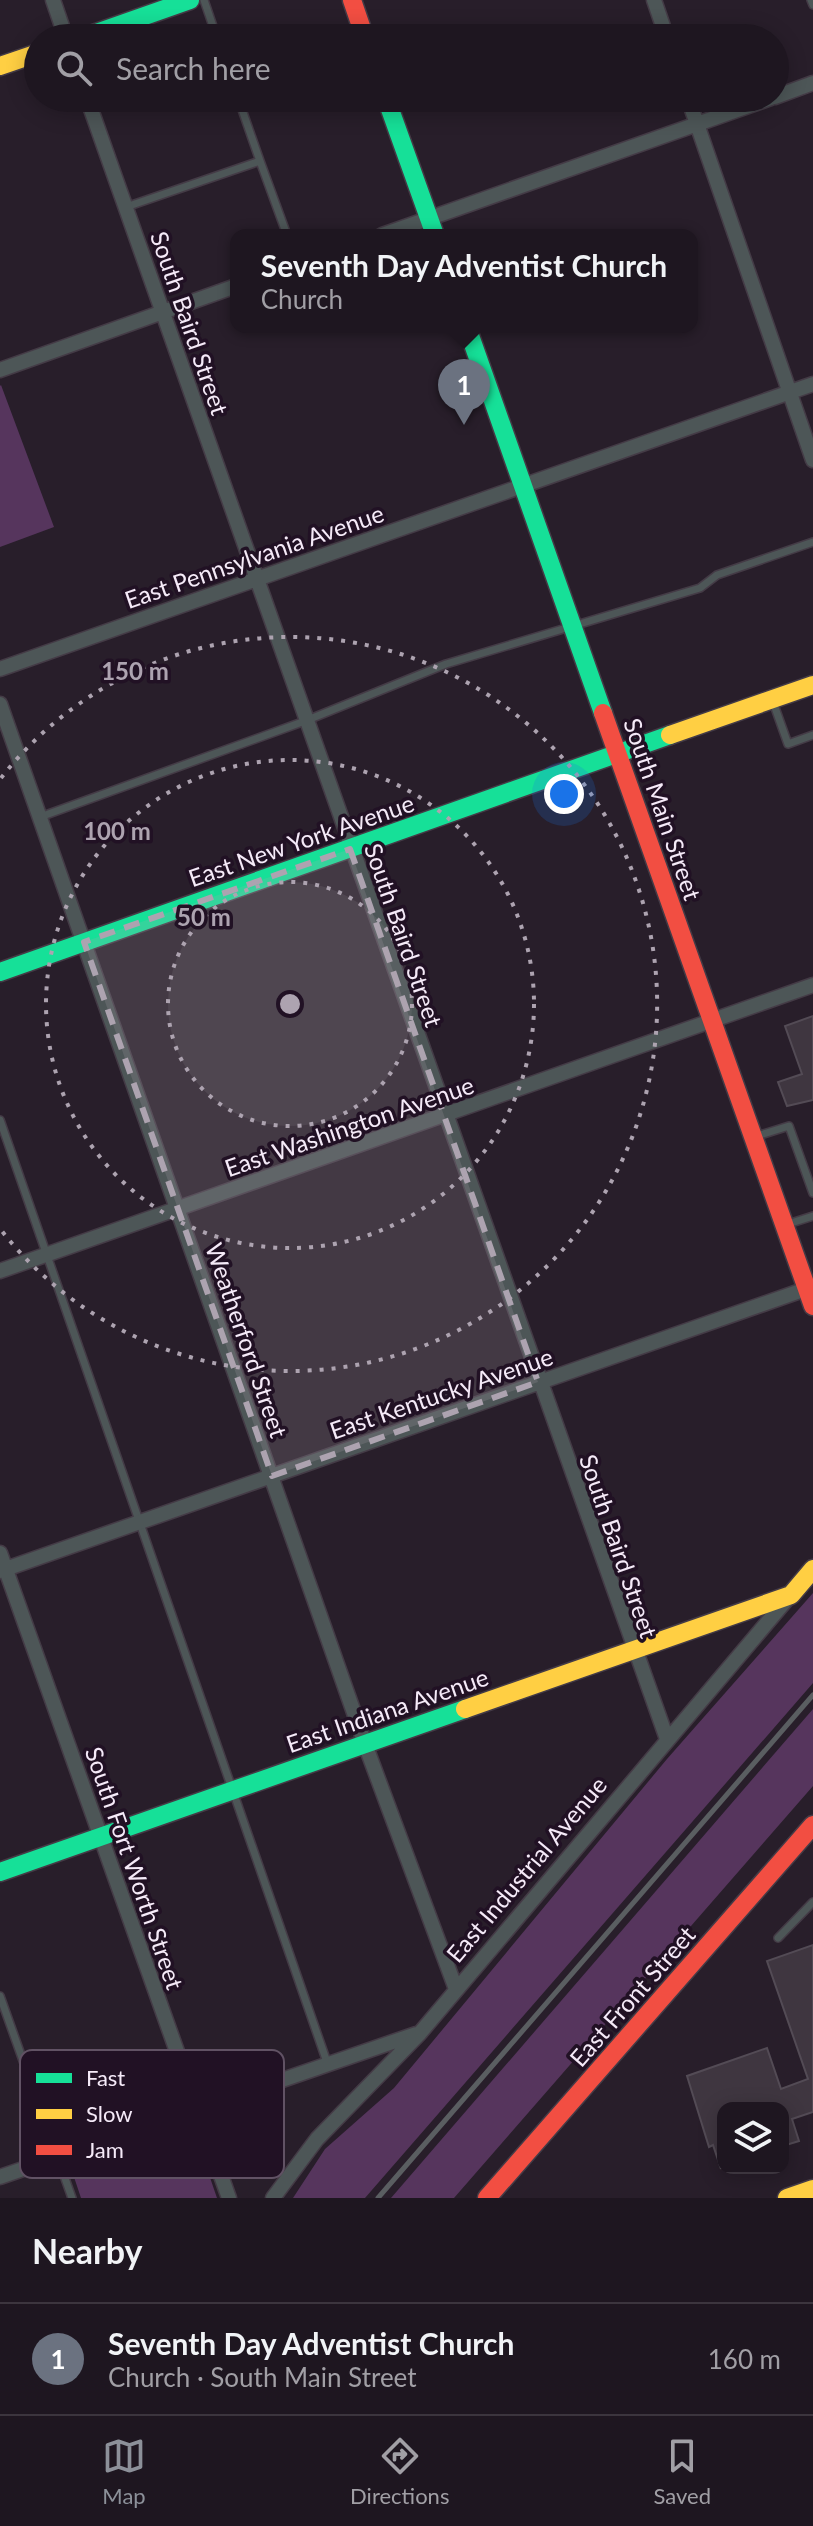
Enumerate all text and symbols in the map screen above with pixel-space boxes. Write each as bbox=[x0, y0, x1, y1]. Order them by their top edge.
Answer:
search box bbox=[24, 24, 789, 112]
icon: search bbox=[52, 46, 96, 90]
text: Search here bbox=[116, 50, 271, 86]
street label: South Baird Street bbox=[145, 227, 235, 419]
popup bbox=[230, 229, 698, 333]
text: Seventh Day Adventist Church bbox=[261, 247, 667, 283]
text: Church bbox=[261, 283, 343, 315]
pin: 1 bbox=[438, 359, 490, 425]
street label: East Pennsylvania Avenue bbox=[121, 498, 387, 614]
text: 150 m bbox=[101, 656, 169, 685]
street label: South Main Street bbox=[618, 714, 708, 904]
your location bbox=[544, 774, 584, 814]
street label: East New York Avenue bbox=[184, 788, 418, 892]
text: 100 m bbox=[83, 816, 151, 845]
street label: South Baird Street bbox=[359, 839, 449, 1031]
text: 50 m bbox=[177, 902, 231, 931]
centre of rings bbox=[276, 990, 304, 1018]
street label: East Washington Avenue bbox=[221, 1070, 477, 1182]
street label: Weatherford Street bbox=[200, 1239, 294, 1442]
street label: East Kentucky Avenue bbox=[326, 1341, 556, 1445]
street label: South Baird Street bbox=[574, 1450, 664, 1642]
street label: East Indiana Avenue bbox=[282, 1662, 492, 1758]
street label: South Fort Worth Street bbox=[80, 1743, 190, 1993]
street label: East Industrial Avenue bbox=[440, 1770, 612, 1968]
street label: East Front Street bbox=[563, 1920, 701, 2072]
legend bbox=[20, 2050, 284, 2178]
text: Fast bbox=[86, 2064, 125, 2091]
text: Slow bbox=[86, 2100, 133, 2127]
map controls bbox=[717, 2102, 789, 2174]
button: layers bbox=[717, 2102, 789, 2174]
text: Jam bbox=[86, 2136, 124, 2163]
text: Nearby bbox=[32, 2230, 143, 2271]
text: Seventh Day Adventist Church bbox=[108, 2325, 515, 2361]
text: 1 bbox=[50, 2343, 66, 2375]
text: 160 m bbox=[708, 2343, 781, 2375]
text: Church · South Main Street bbox=[108, 2361, 417, 2393]
tab: Map bbox=[102, 2434, 146, 2509]
tab: Directions bbox=[350, 2434, 449, 2509]
tab: Saved bbox=[653, 2434, 711, 2509]

